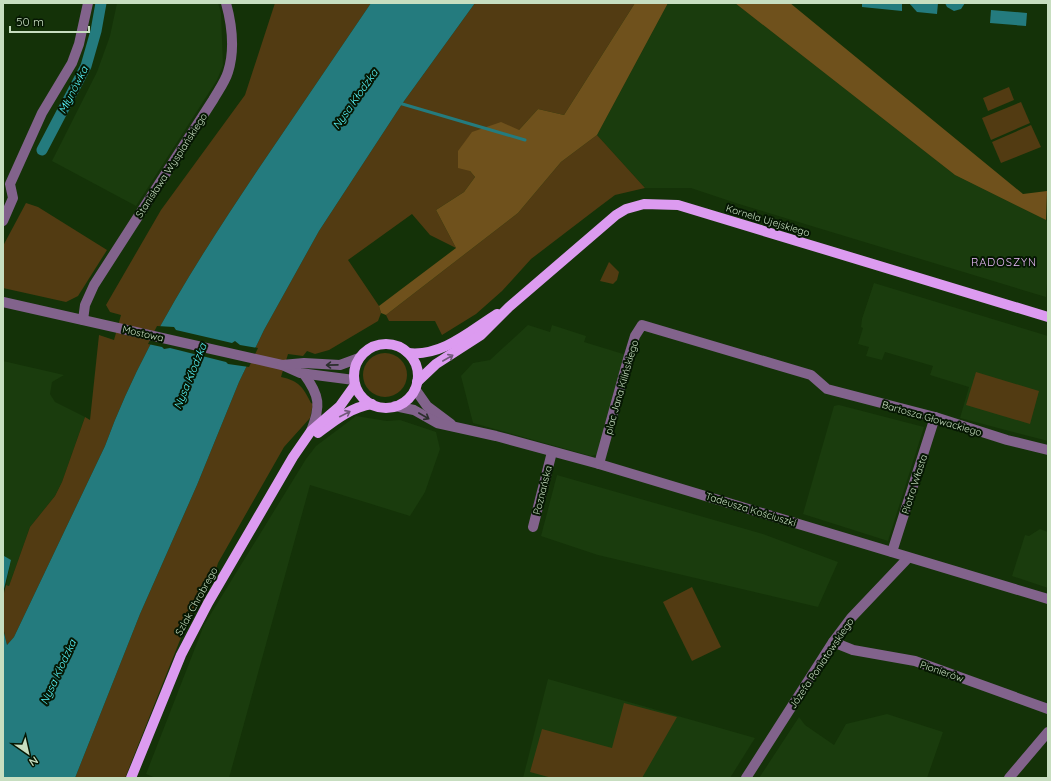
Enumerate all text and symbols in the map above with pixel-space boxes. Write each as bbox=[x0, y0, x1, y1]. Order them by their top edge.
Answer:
scale bar bbox=[10, 8, 89, 34]
text: 50 m bbox=[16, 14, 44, 29]
water label: Młynówka bbox=[55, 63, 92, 116]
water label: Nysa Kłodzka bbox=[329, 65, 382, 132]
street label: Stanisława Wyspiańskiego bbox=[133, 111, 210, 220]
street label: Kornela Ujejskiego bbox=[724, 202, 811, 239]
district label: RADOSZYN bbox=[971, 255, 1037, 269]
street label: Mostowa bbox=[121, 322, 165, 345]
street label: plac Jana Kilińskiego bbox=[602, 338, 641, 436]
water label: Nysa Kłodzka bbox=[170, 340, 210, 411]
one-way arrow bbox=[442, 353, 454, 361]
one-way arrow bbox=[326, 361, 339, 369]
street label: Bartosza Głowackiego bbox=[880, 398, 983, 439]
one-way arrow bbox=[339, 410, 351, 417]
one-way arrow bbox=[418, 412, 430, 420]
street label: Piotra Własta bbox=[899, 453, 930, 516]
street label: Poznańska bbox=[530, 464, 555, 516]
street label: Tadeusza Kościuszki bbox=[704, 490, 798, 529]
street label: Szlak Chrobrego bbox=[172, 565, 221, 638]
street label: Józefa Poniatowskiego bbox=[786, 615, 857, 711]
water label: Nysa Kłodzka bbox=[37, 636, 80, 707]
street label: Pionierów bbox=[918, 658, 966, 685]
north arrow bbox=[8, 733, 48, 773]
text: N bbox=[26, 753, 41, 769]

